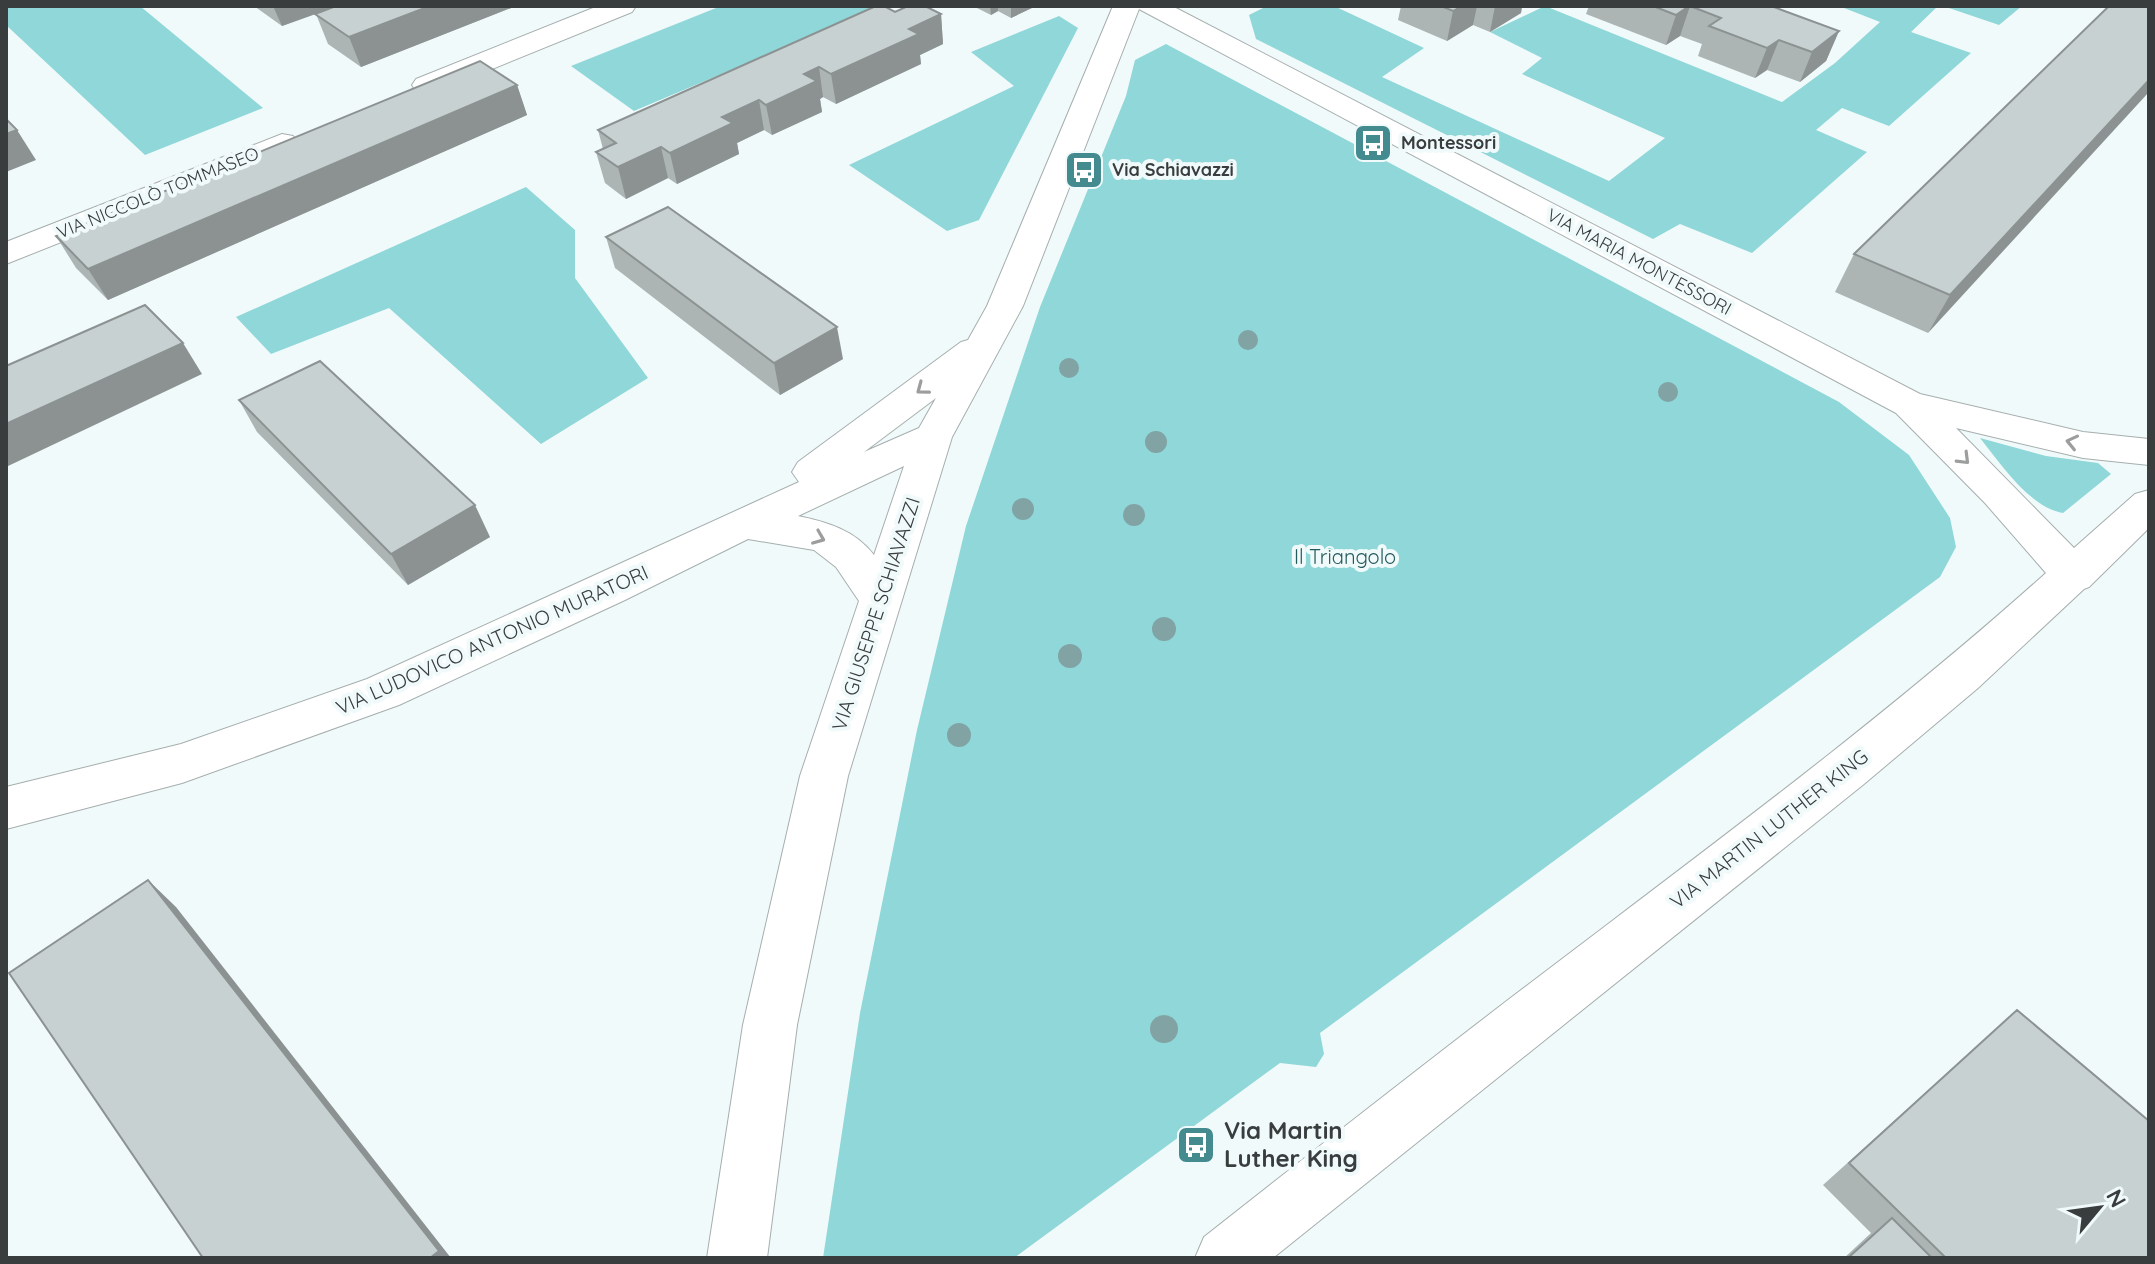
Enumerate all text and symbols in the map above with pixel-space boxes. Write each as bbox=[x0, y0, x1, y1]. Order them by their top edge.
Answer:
bus stop icon: Montessori bbox=[1352, 122, 1394, 164]
place label: Montessori bbox=[1401, 131, 1496, 154]
street label: VIA NICCOLÒ TOMMASEO bbox=[53, 141, 262, 244]
bus stop icon: Via Schiavazzi bbox=[1063, 149, 1105, 191]
place label: Via Schiavazzi bbox=[1112, 158, 1234, 181]
street label: VIA MARIA MONTESSORI bbox=[1543, 203, 1736, 320]
one-way arrow bbox=[917, 379, 931, 393]
one-way arrow bbox=[2065, 434, 2079, 451]
one-way arrow bbox=[1955, 450, 1969, 465]
street label: VIA GIUSEPPE SCHIAVAZZI bbox=[826, 494, 925, 734]
one-way arrow bbox=[811, 528, 825, 544]
park label: Il Triangolo bbox=[1294, 544, 1396, 569]
street label: VIA LUDOVICO ANTONIO MURATORI bbox=[332, 559, 652, 720]
street label: VIA MARTIN LUTHER KING bbox=[1665, 743, 1873, 914]
place label: Via Martin Luther King bbox=[1224, 1115, 1358, 1173]
bus stop icon: Via Martin Luther King bbox=[1175, 1124, 1217, 1166]
north arrow bbox=[2059, 1168, 2139, 1248]
text: N bbox=[2100, 1184, 2133, 1212]

